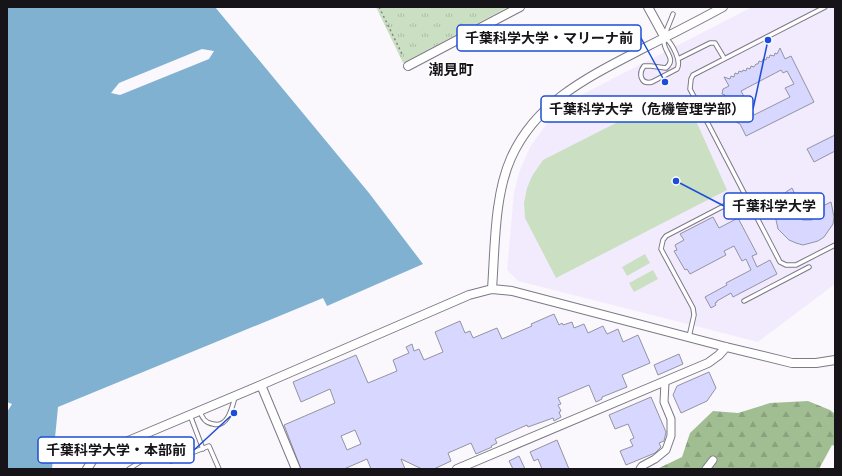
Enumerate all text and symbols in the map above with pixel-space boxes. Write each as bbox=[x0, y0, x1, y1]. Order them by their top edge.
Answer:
callout: 千葉科学大学・マリーナ前 bbox=[457, 25, 641, 51]
text: 千葉科学大学・マリーナ前 bbox=[465, 29, 633, 46]
district label: 潮見町 bbox=[428, 60, 474, 78]
callout: 千葉科学大学（危機管理学部） bbox=[541, 96, 753, 122]
text: 千葉科学大学（危機管理学部） bbox=[549, 100, 745, 117]
callout: 千葉科学大学 bbox=[724, 193, 824, 219]
text: 千葉科学大学 bbox=[732, 197, 816, 214]
callout: 千葉科学大学・本部前 bbox=[38, 437, 194, 463]
text: 千葉科学大学・本部前 bbox=[46, 441, 186, 458]

